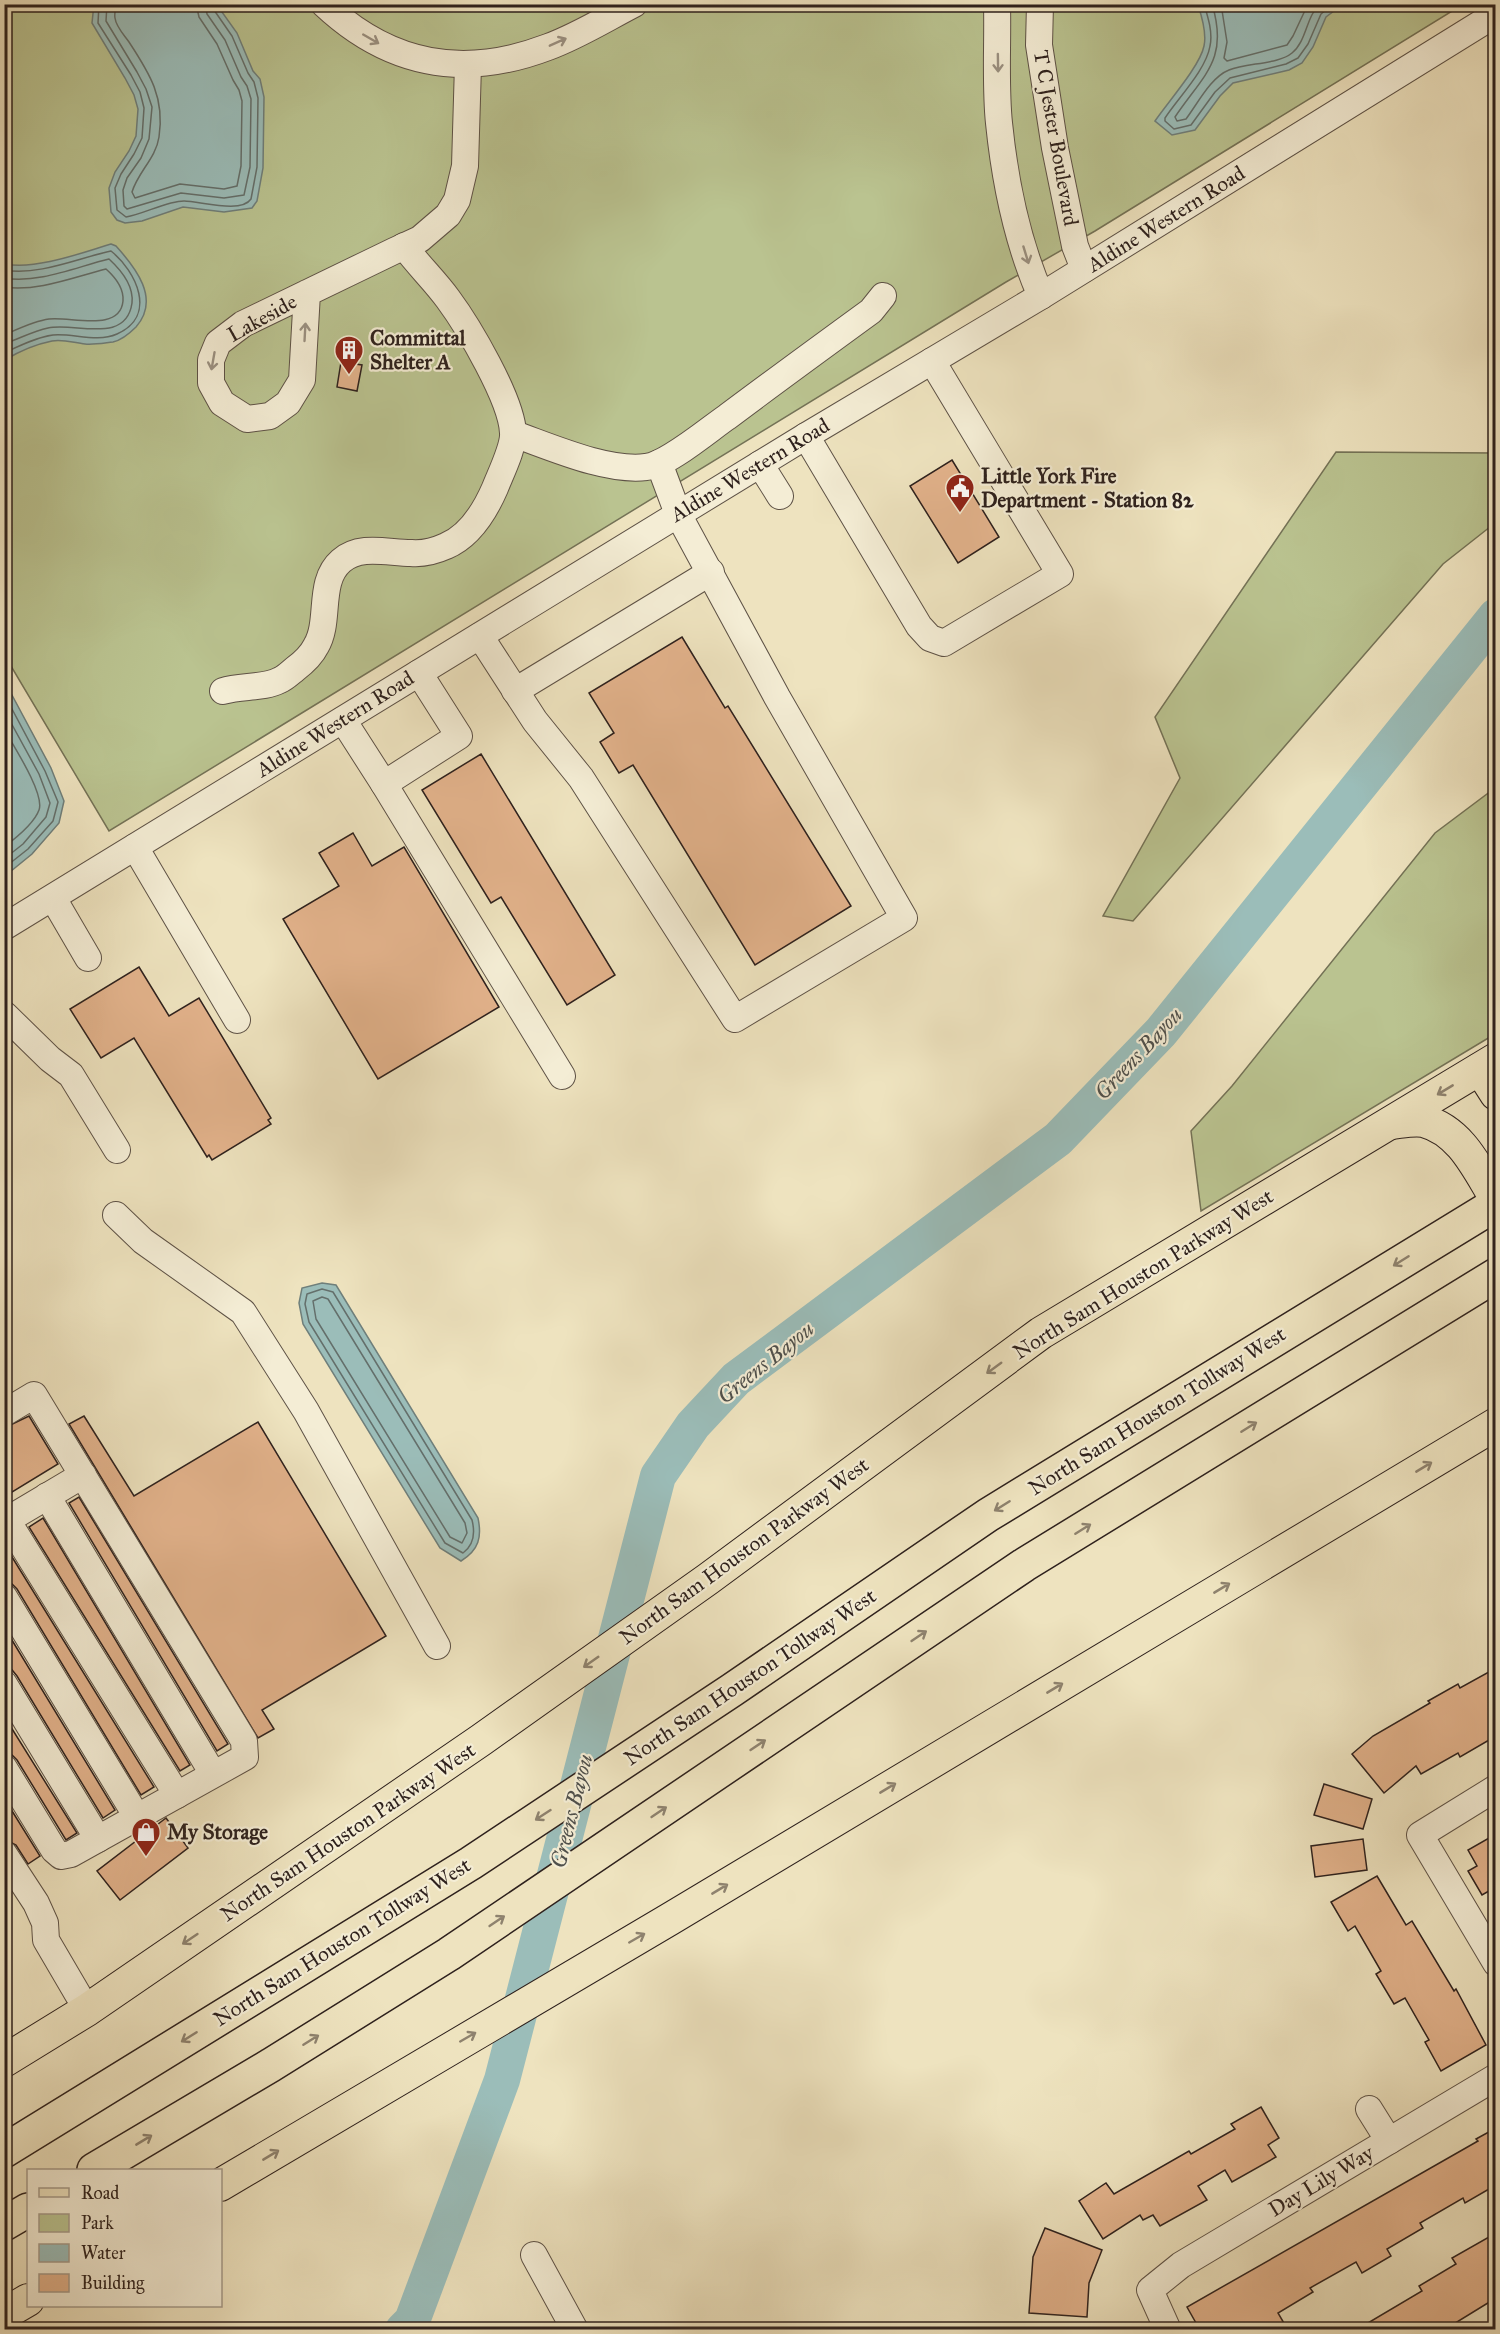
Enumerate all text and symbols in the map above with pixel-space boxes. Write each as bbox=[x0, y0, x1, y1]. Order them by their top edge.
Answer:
one-way arrow bbox=[362, 33, 379, 45]
one-way arrow bbox=[549, 36, 567, 48]
street label: T C Jester Boulevard bbox=[1028, 48, 1084, 228]
one-way arrow bbox=[992, 52, 1004, 72]
street label: Aldine Western Road bbox=[1082, 160, 1250, 278]
one-way arrow bbox=[1021, 245, 1032, 264]
street label: Lakeside bbox=[223, 288, 301, 348]
one-way arrow bbox=[299, 323, 310, 342]
place label: Committal Shelter A bbox=[370, 325, 467, 375]
building icon: Committal Shelter A bbox=[333, 334, 365, 376]
one-way arrow bbox=[207, 351, 218, 370]
street label: Aldine Western Road bbox=[665, 412, 835, 528]
place label: Little York Fire Department - Station 82 bbox=[981, 463, 1194, 513]
public building icon: Little York Fire Department - Station 82 bbox=[944, 472, 976, 514]
street label: Aldine Western Road bbox=[251, 665, 419, 783]
water label: Greens Bayou bbox=[1089, 1001, 1188, 1105]
one-way arrow bbox=[1437, 1084, 1454, 1096]
street label: North Sam Houston Parkway West bbox=[1008, 1183, 1278, 1365]
one-way arrow bbox=[1393, 1256, 1410, 1268]
water label: Greens Bayou bbox=[711, 1315, 819, 1410]
street label: North Sam Houston Tollway West bbox=[1024, 1321, 1291, 1501]
one-way arrow bbox=[986, 1362, 1002, 1375]
one-way arrow bbox=[1240, 1420, 1257, 1432]
street label: North Sam Houston Parkway West bbox=[614, 1451, 874, 1650]
one-way arrow bbox=[1415, 1460, 1432, 1472]
one-way arrow bbox=[994, 1501, 1011, 1513]
one-way arrow bbox=[1074, 1523, 1091, 1536]
one-way arrow bbox=[1213, 1581, 1230, 1593]
street label: North Sam Houston Tollway West bbox=[619, 1583, 881, 1771]
one-way arrow bbox=[911, 1630, 927, 1642]
one-way arrow bbox=[584, 1656, 600, 1668]
one-way arrow bbox=[1046, 1682, 1063, 1694]
street label: North Sam Houston Parkway West bbox=[216, 1737, 481, 1927]
one-way arrow bbox=[749, 1739, 765, 1751]
water label: Greens Bayou bbox=[544, 1751, 599, 1871]
one-way arrow bbox=[879, 1782, 896, 1794]
one-way arrow bbox=[650, 1806, 667, 1818]
one-way arrow bbox=[535, 1809, 552, 1821]
shop icon: My Storage bbox=[130, 1816, 162, 1858]
place label: My Storage bbox=[167, 1819, 268, 1845]
street label: North Sam Houston Tollway West bbox=[209, 1852, 476, 2032]
one-way arrow bbox=[711, 1882, 728, 1894]
one-way arrow bbox=[489, 1915, 505, 1927]
one-way arrow bbox=[628, 1932, 645, 1944]
one-way arrow bbox=[183, 1933, 199, 1945]
one-way arrow bbox=[459, 2031, 476, 2043]
one-way arrow bbox=[181, 2032, 198, 2044]
one-way arrow bbox=[302, 2033, 319, 2045]
one-way arrow bbox=[135, 2134, 152, 2146]
street label: Day Lily Way bbox=[1264, 2139, 1379, 2223]
one-way arrow bbox=[262, 2148, 279, 2160]
legend bbox=[27, 2169, 222, 2307]
text: Road bbox=[81, 2182, 119, 2204]
text: Park bbox=[81, 2212, 114, 2234]
text: Water bbox=[81, 2242, 126, 2264]
text: Building bbox=[81, 2272, 145, 2295]

